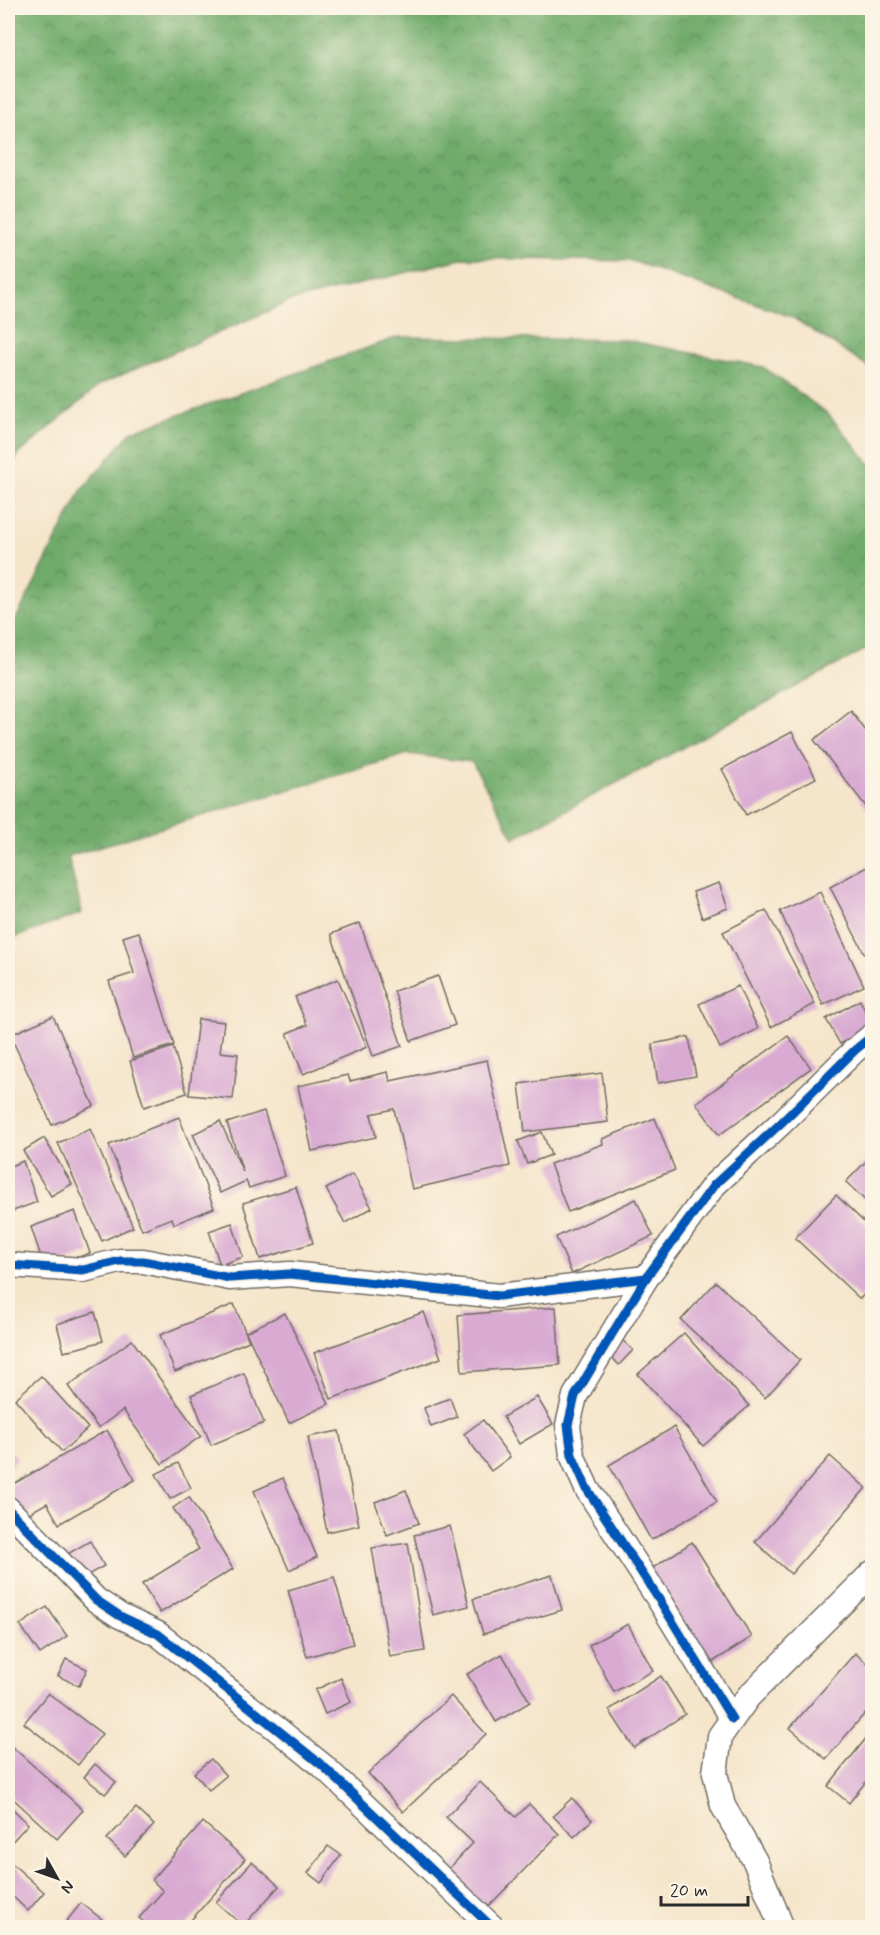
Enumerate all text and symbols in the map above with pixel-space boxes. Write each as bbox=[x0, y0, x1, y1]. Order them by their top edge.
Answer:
north arrow bbox=[27, 1848, 87, 1908]
scale bar bbox=[661, 1869, 748, 1907]
text: N bbox=[56, 1876, 79, 1898]
text: 20 m bbox=[670, 1879, 708, 1903]

